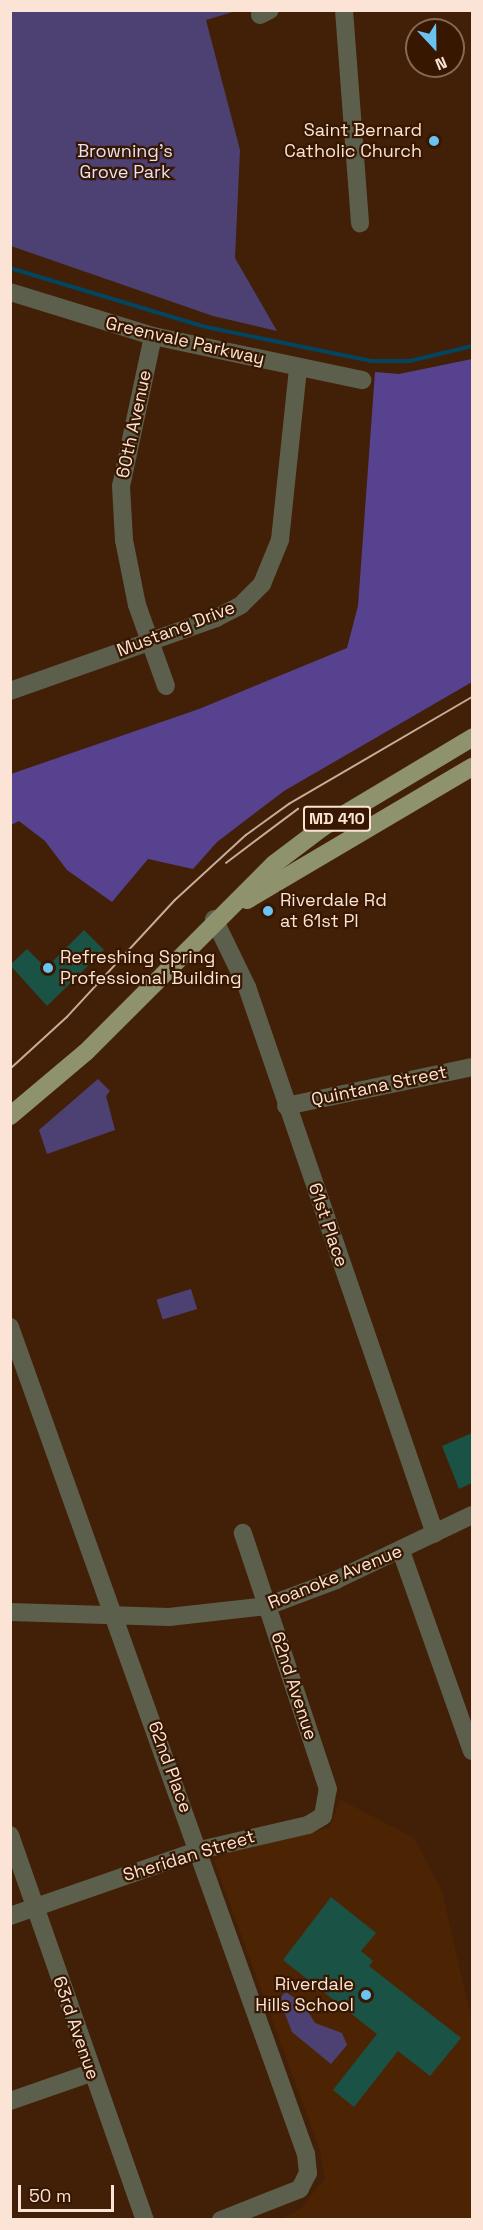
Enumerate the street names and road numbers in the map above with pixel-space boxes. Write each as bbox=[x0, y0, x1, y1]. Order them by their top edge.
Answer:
street label: Greenvale Parkway bbox=[103, 312, 267, 370]
street label: 60th Avenue bbox=[112, 368, 156, 480]
street label: Mustang Drive bbox=[114, 597, 238, 661]
road number: MD 410 bbox=[302, 806, 372, 832]
street label: Quintana Street bbox=[309, 1061, 449, 1111]
street label: 61st Place bbox=[304, 1180, 352, 1270]
street label: Roanoke Avenue bbox=[265, 1540, 405, 1614]
street label: 62nd Avenue bbox=[266, 1629, 322, 1743]
street label: 62nd Place bbox=[143, 1718, 197, 1816]
street label: Sheridan Street bbox=[121, 1826, 257, 1886]
street label: 63rd Avenue bbox=[48, 1973, 104, 2083]

